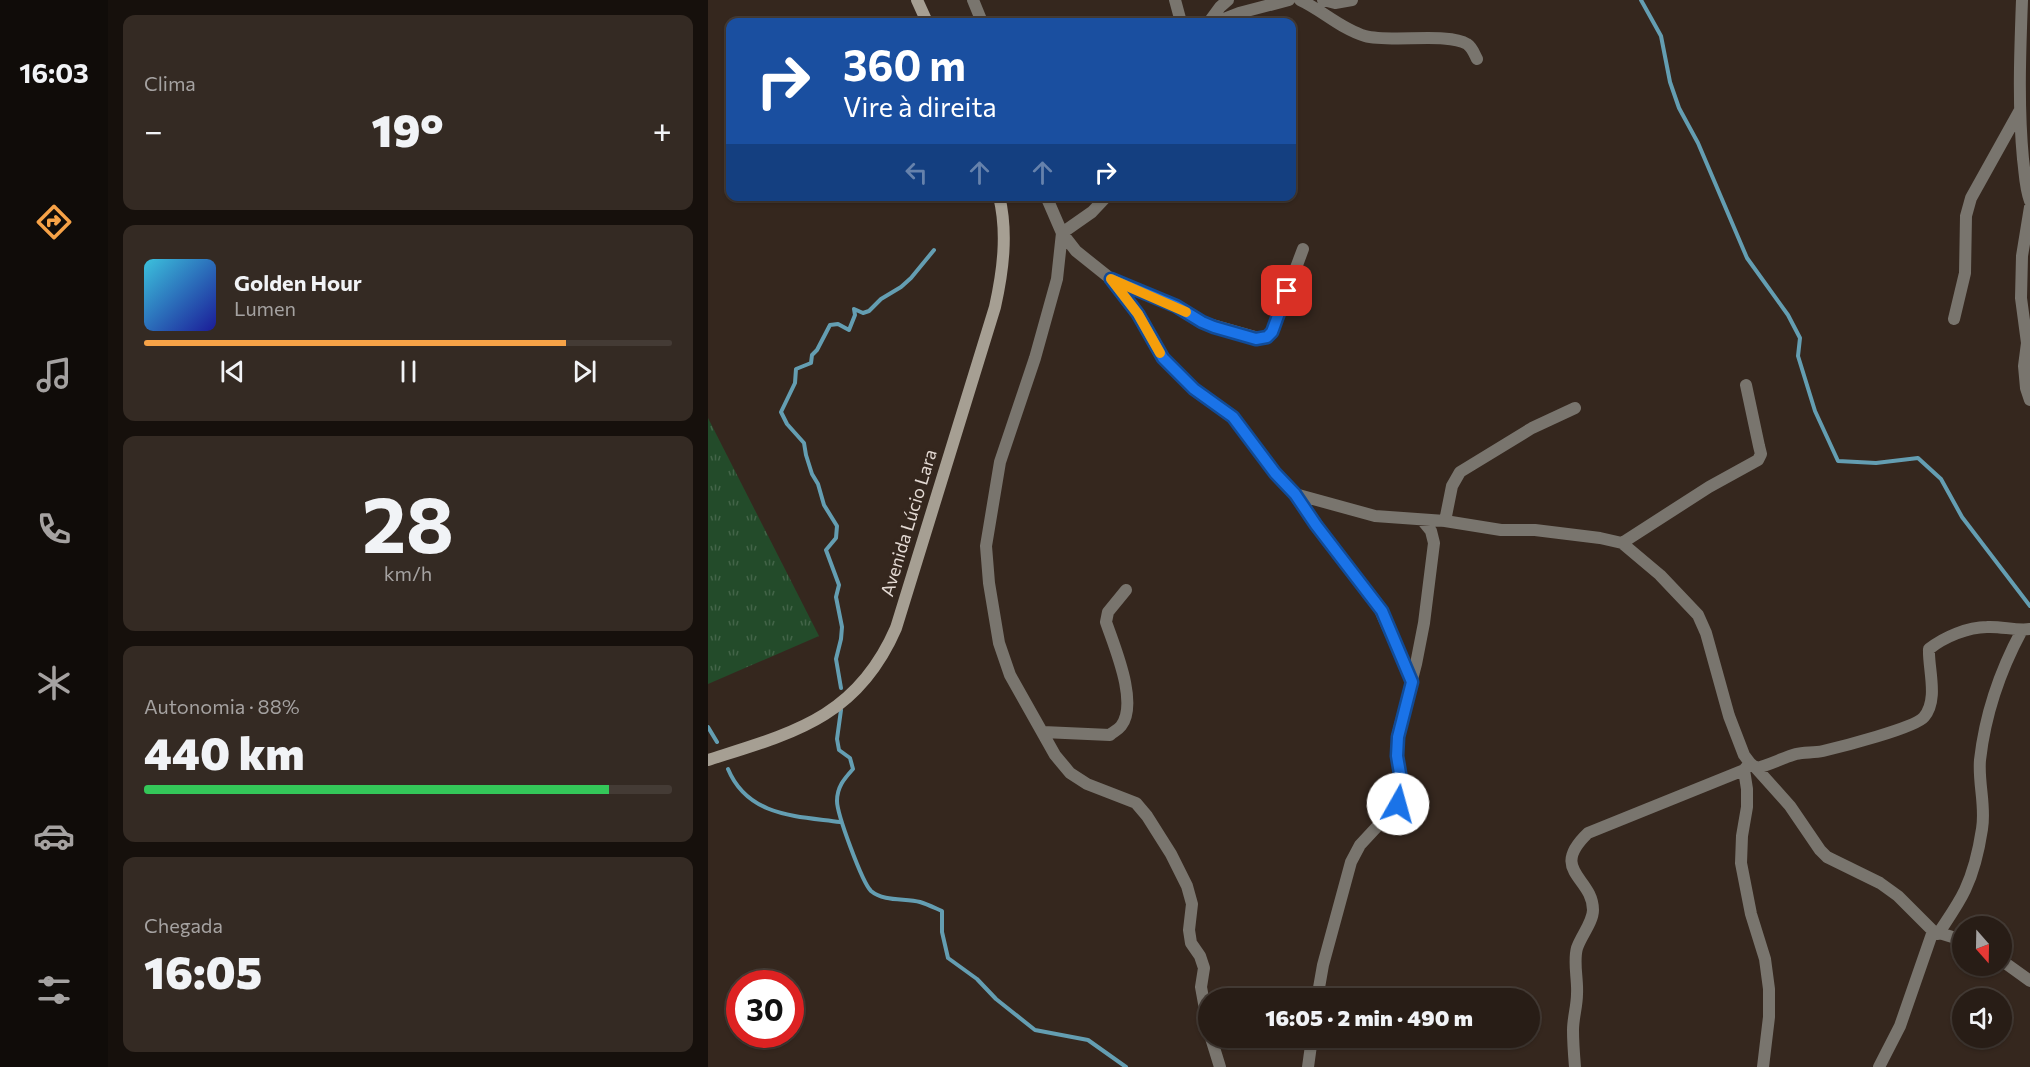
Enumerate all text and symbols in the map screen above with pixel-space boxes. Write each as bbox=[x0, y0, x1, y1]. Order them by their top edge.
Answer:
text: 360 m bbox=[843, 38, 966, 90]
icon: right bbox=[744, 42, 822, 120]
text: 16:03 bbox=[19, 56, 89, 89]
text: Clima bbox=[144, 71, 196, 95]
text: Vire à direita bbox=[843, 90, 997, 123]
text: 19° bbox=[372, 101, 444, 156]
text: − bbox=[144, 109, 163, 150]
text: + bbox=[653, 109, 672, 150]
icon: left bbox=[900, 156, 933, 189]
icon: ahead bbox=[963, 156, 996, 189]
icon: ahead bbox=[1026, 156, 1059, 189]
icon: right bbox=[1089, 156, 1122, 189]
icon: directions bbox=[33, 201, 75, 243]
pin bbox=[1261, 265, 1312, 316]
text: Golden Hour bbox=[234, 269, 362, 296]
icon: arrive bbox=[1270, 274, 1303, 307]
text: Lumen bbox=[234, 296, 296, 320]
icon: music bbox=[33, 354, 75, 396]
icon: previous bbox=[216, 355, 249, 388]
icon: pause bbox=[392, 355, 425, 388]
icon: next bbox=[568, 355, 601, 388]
street label: Avenida Lúcio Lara bbox=[875, 447, 941, 599]
text: 28 bbox=[362, 474, 454, 569]
icon: phone bbox=[33, 508, 75, 550]
text: km/h bbox=[384, 561, 432, 585]
icon: climate bbox=[33, 662, 75, 704]
text: Autonomia · 88% bbox=[144, 694, 300, 718]
text: 440 km bbox=[144, 724, 305, 779]
position arrow bbox=[1366, 772, 1430, 836]
icon: car bbox=[33, 815, 75, 857]
text: Chegada bbox=[144, 913, 223, 937]
north arrow bbox=[1952, 916, 2012, 976]
map controls bbox=[1952, 916, 2012, 1048]
text: 16:05 bbox=[144, 943, 262, 998]
icon: filters bbox=[33, 969, 75, 1011]
speed limit sign: 30 bbox=[726, 970, 804, 1048]
button: sound bbox=[1952, 988, 2012, 1048]
text: 16:05 · 2 min · 490 m bbox=[1265, 1004, 1473, 1031]

